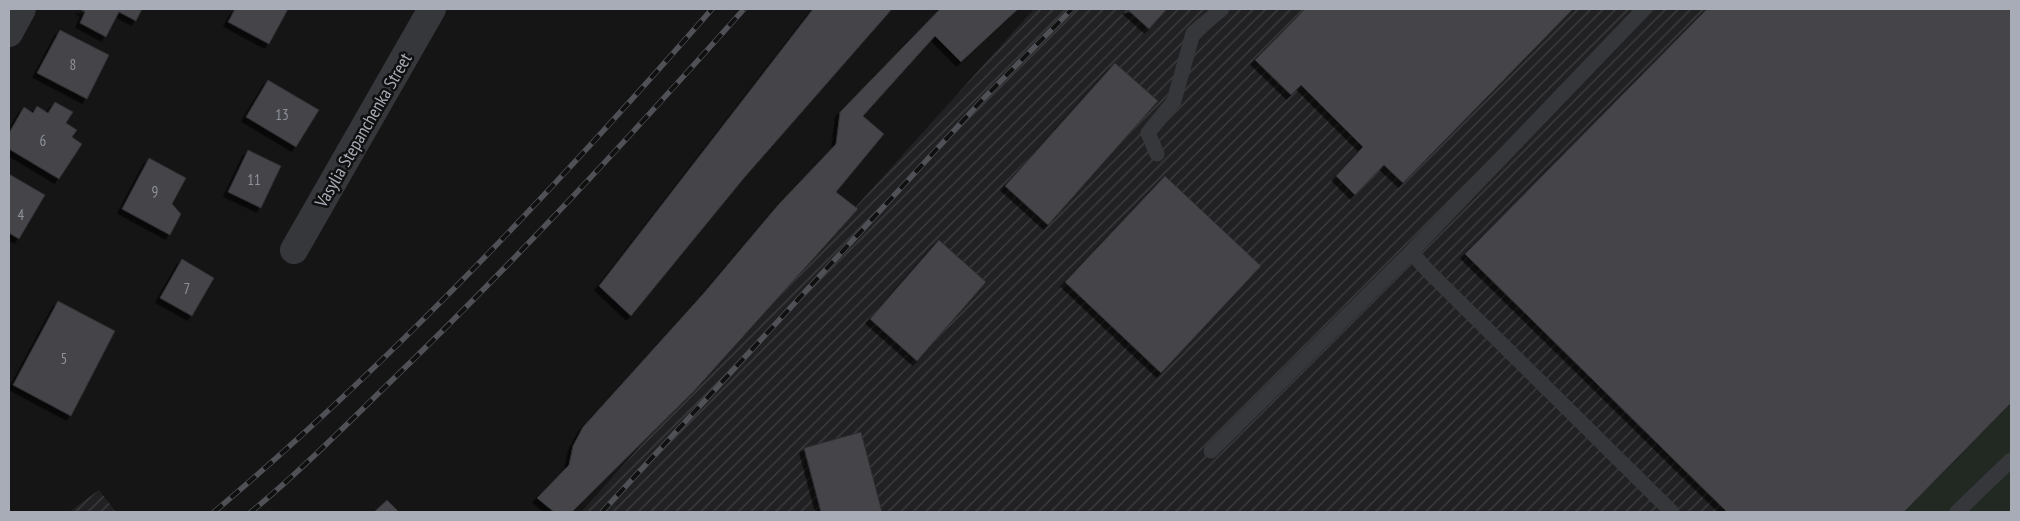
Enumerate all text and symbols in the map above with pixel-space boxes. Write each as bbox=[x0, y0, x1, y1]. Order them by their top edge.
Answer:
street label: Vasylia Stepanchenka Street bbox=[309, 49, 417, 212]
house number: 8 bbox=[70, 55, 76, 74]
house number: 13 bbox=[275, 105, 289, 124]
house number: 6 bbox=[40, 131, 47, 150]
house number: 11 bbox=[247, 170, 261, 189]
house number: 9 bbox=[152, 182, 158, 201]
house number: 4 bbox=[18, 205, 25, 224]
house number: 7 bbox=[184, 279, 190, 298]
house number: 5 bbox=[61, 349, 67, 368]

